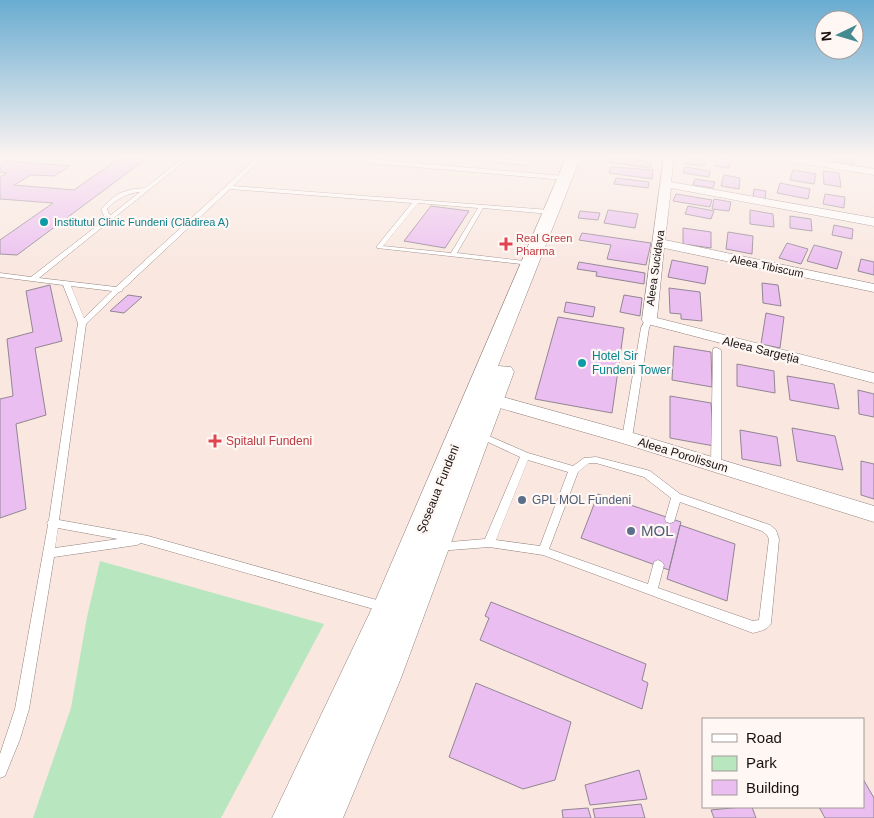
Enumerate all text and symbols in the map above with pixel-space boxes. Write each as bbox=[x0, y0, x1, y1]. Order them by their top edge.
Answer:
north arrow bbox=[814, 10, 864, 60]
text: N bbox=[818, 30, 834, 42]
marker: Institutul Clinic Fundeni (Clădirea A) bbox=[38, 216, 50, 228]
place label: Institutul Clinic Fundeni (Clădirea A) bbox=[54, 216, 229, 228]
street label: Aleea Sucidava bbox=[644, 228, 666, 307]
place label: Real Green Pharma bbox=[516, 232, 572, 257]
marker: Real Green Pharma bbox=[500, 238, 512, 250]
street label: Aleea Tibiscum bbox=[729, 252, 805, 280]
street label: Aleea Sargeția bbox=[721, 334, 801, 366]
place label: Hotel Sir Fundeni Tower bbox=[592, 349, 671, 377]
marker: Hotel Sir Fundeni Tower bbox=[576, 357, 588, 369]
marker: Spitalul Fundeni bbox=[208, 434, 222, 448]
place label: Spitalul Fundeni bbox=[226, 434, 312, 448]
street label: Aleea Porolissum bbox=[636, 435, 730, 475]
street label: Șoseaua Fundeni bbox=[414, 443, 462, 535]
place label: GPL MOL Fundeni bbox=[532, 493, 631, 507]
marker: GPL MOL Fundeni bbox=[516, 494, 528, 506]
place label: MOL bbox=[641, 522, 674, 539]
marker: MOL bbox=[625, 525, 637, 537]
legend bbox=[702, 718, 864, 808]
text: Road bbox=[746, 729, 782, 746]
text: Park bbox=[746, 754, 777, 771]
text: Building bbox=[746, 779, 799, 796]

